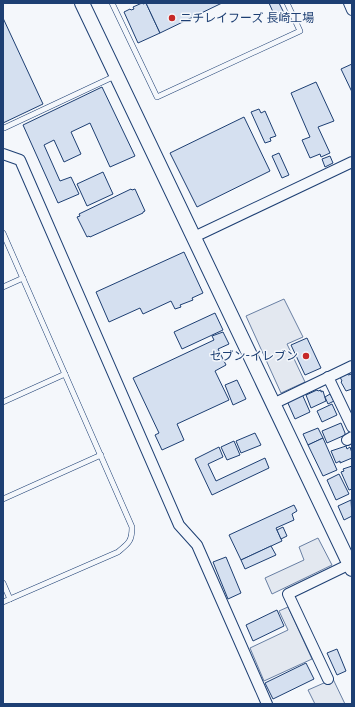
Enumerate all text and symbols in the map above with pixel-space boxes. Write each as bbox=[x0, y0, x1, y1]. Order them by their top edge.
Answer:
place label: ニチレイフーズ 長崎工場 bbox=[180, 11, 314, 25]
marker: ニチレイフーズ 長崎工場 bbox=[167, 13, 177, 23]
place label: セブン-イレブン bbox=[210, 349, 298, 363]
marker: セブン-イレブン bbox=[301, 351, 311, 361]

